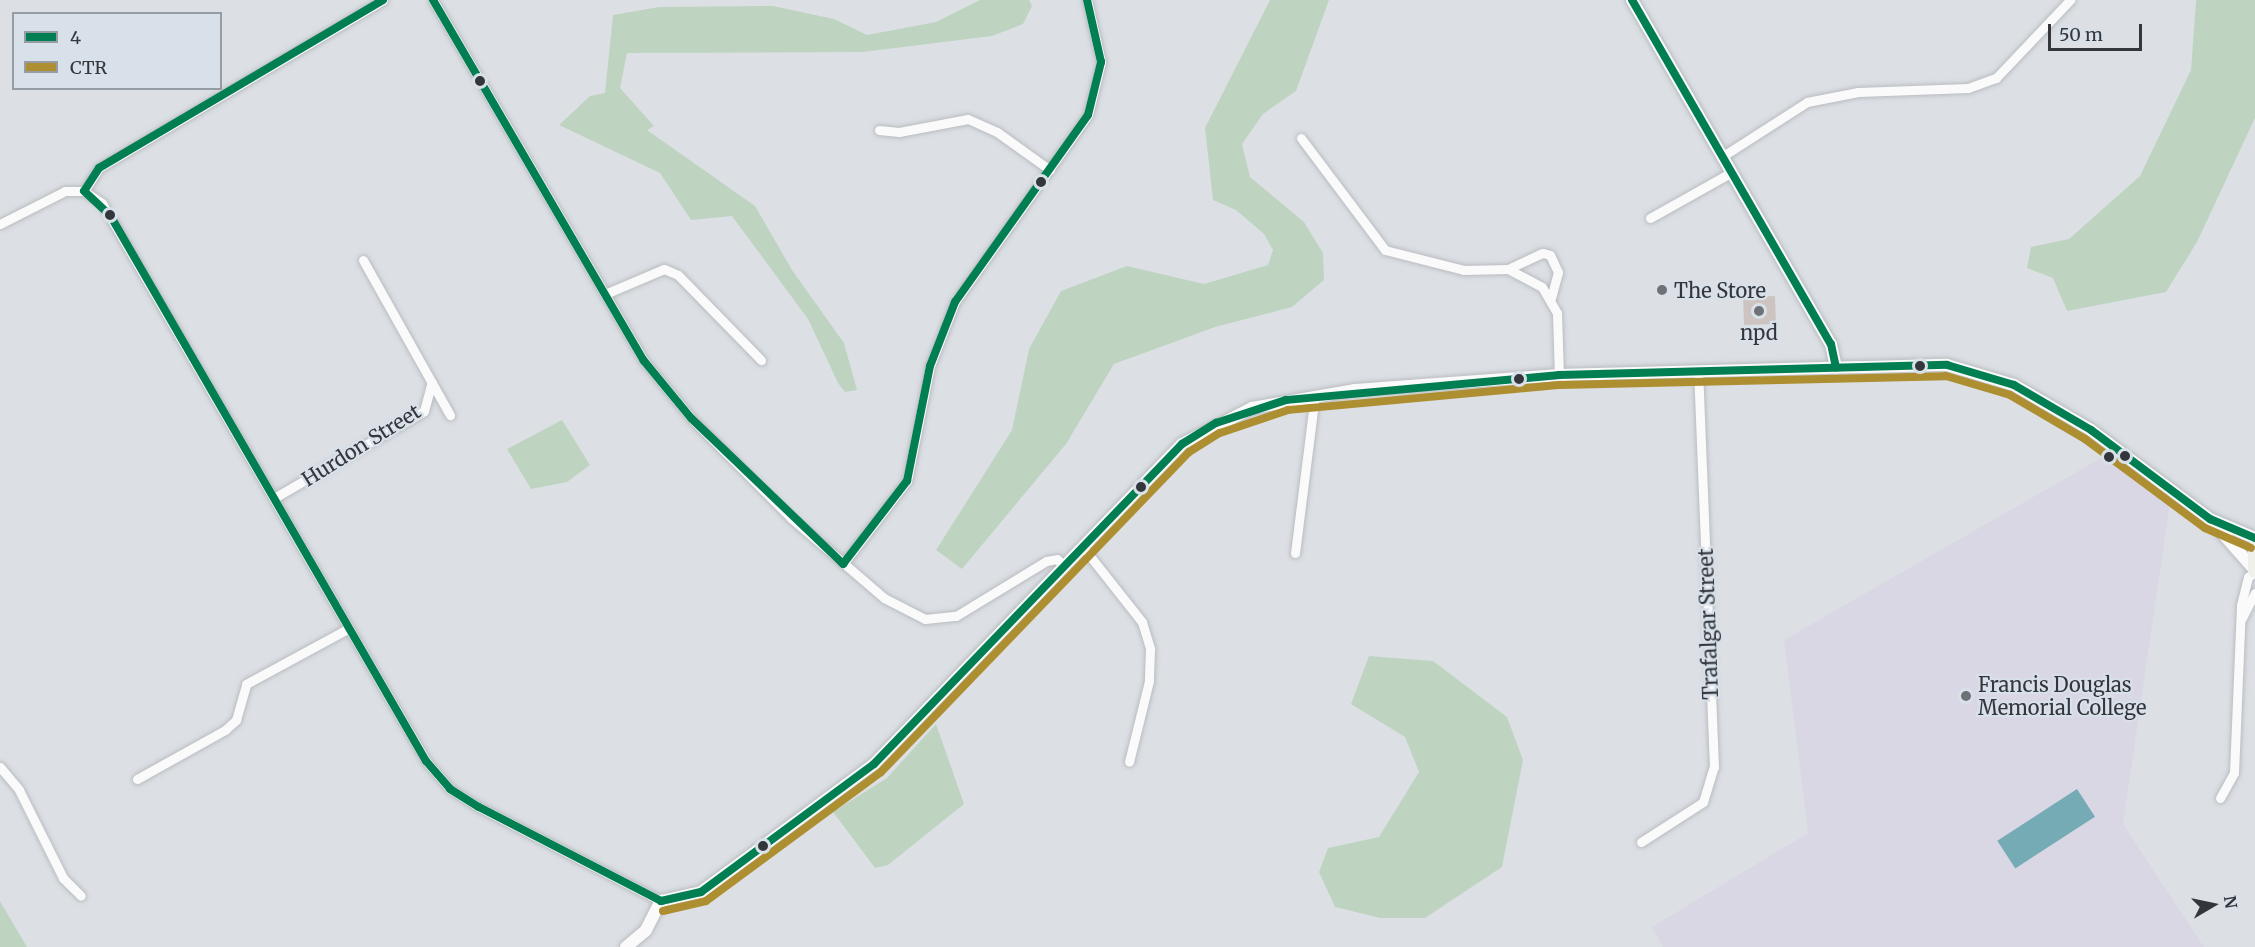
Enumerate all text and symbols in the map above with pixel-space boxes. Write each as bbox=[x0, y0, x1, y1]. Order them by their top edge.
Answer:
legend bbox=[12, 12, 222, 90]
scale bar bbox=[2051, 12, 2146, 50]
text: 50 m bbox=[2059, 23, 2103, 46]
text: 4 bbox=[70, 26, 81, 49]
text: CTR bbox=[70, 56, 107, 79]
unlabelled marker bbox=[474, 75, 486, 87]
unlabelled marker bbox=[1035, 176, 1047, 188]
unlabelled marker bbox=[104, 209, 116, 221]
place label: The Store bbox=[1674, 278, 1766, 302]
marker: The Store bbox=[1655, 283, 1669, 297]
marker: npd bbox=[1752, 304, 1766, 318]
place label: npd bbox=[1740, 320, 1778, 344]
unlabelled marker bbox=[1914, 360, 1926, 372]
unlabelled marker bbox=[1513, 373, 1525, 385]
street label: Hurdon Street bbox=[297, 399, 425, 491]
unlabelled marker bbox=[2119, 450, 2131, 462]
unlabelled marker bbox=[2103, 451, 2115, 463]
unlabelled marker bbox=[1135, 481, 1147, 493]
street label: Trafalgar Street bbox=[1693, 548, 1723, 700]
place label: Francis Douglas Memorial College bbox=[1978, 672, 2146, 719]
marker: Francis Douglas Memorial College bbox=[1959, 689, 1973, 703]
unlabelled marker bbox=[757, 840, 769, 852]
north arrow bbox=[2183, 875, 2243, 935]
text: N bbox=[2220, 894, 2242, 910]

